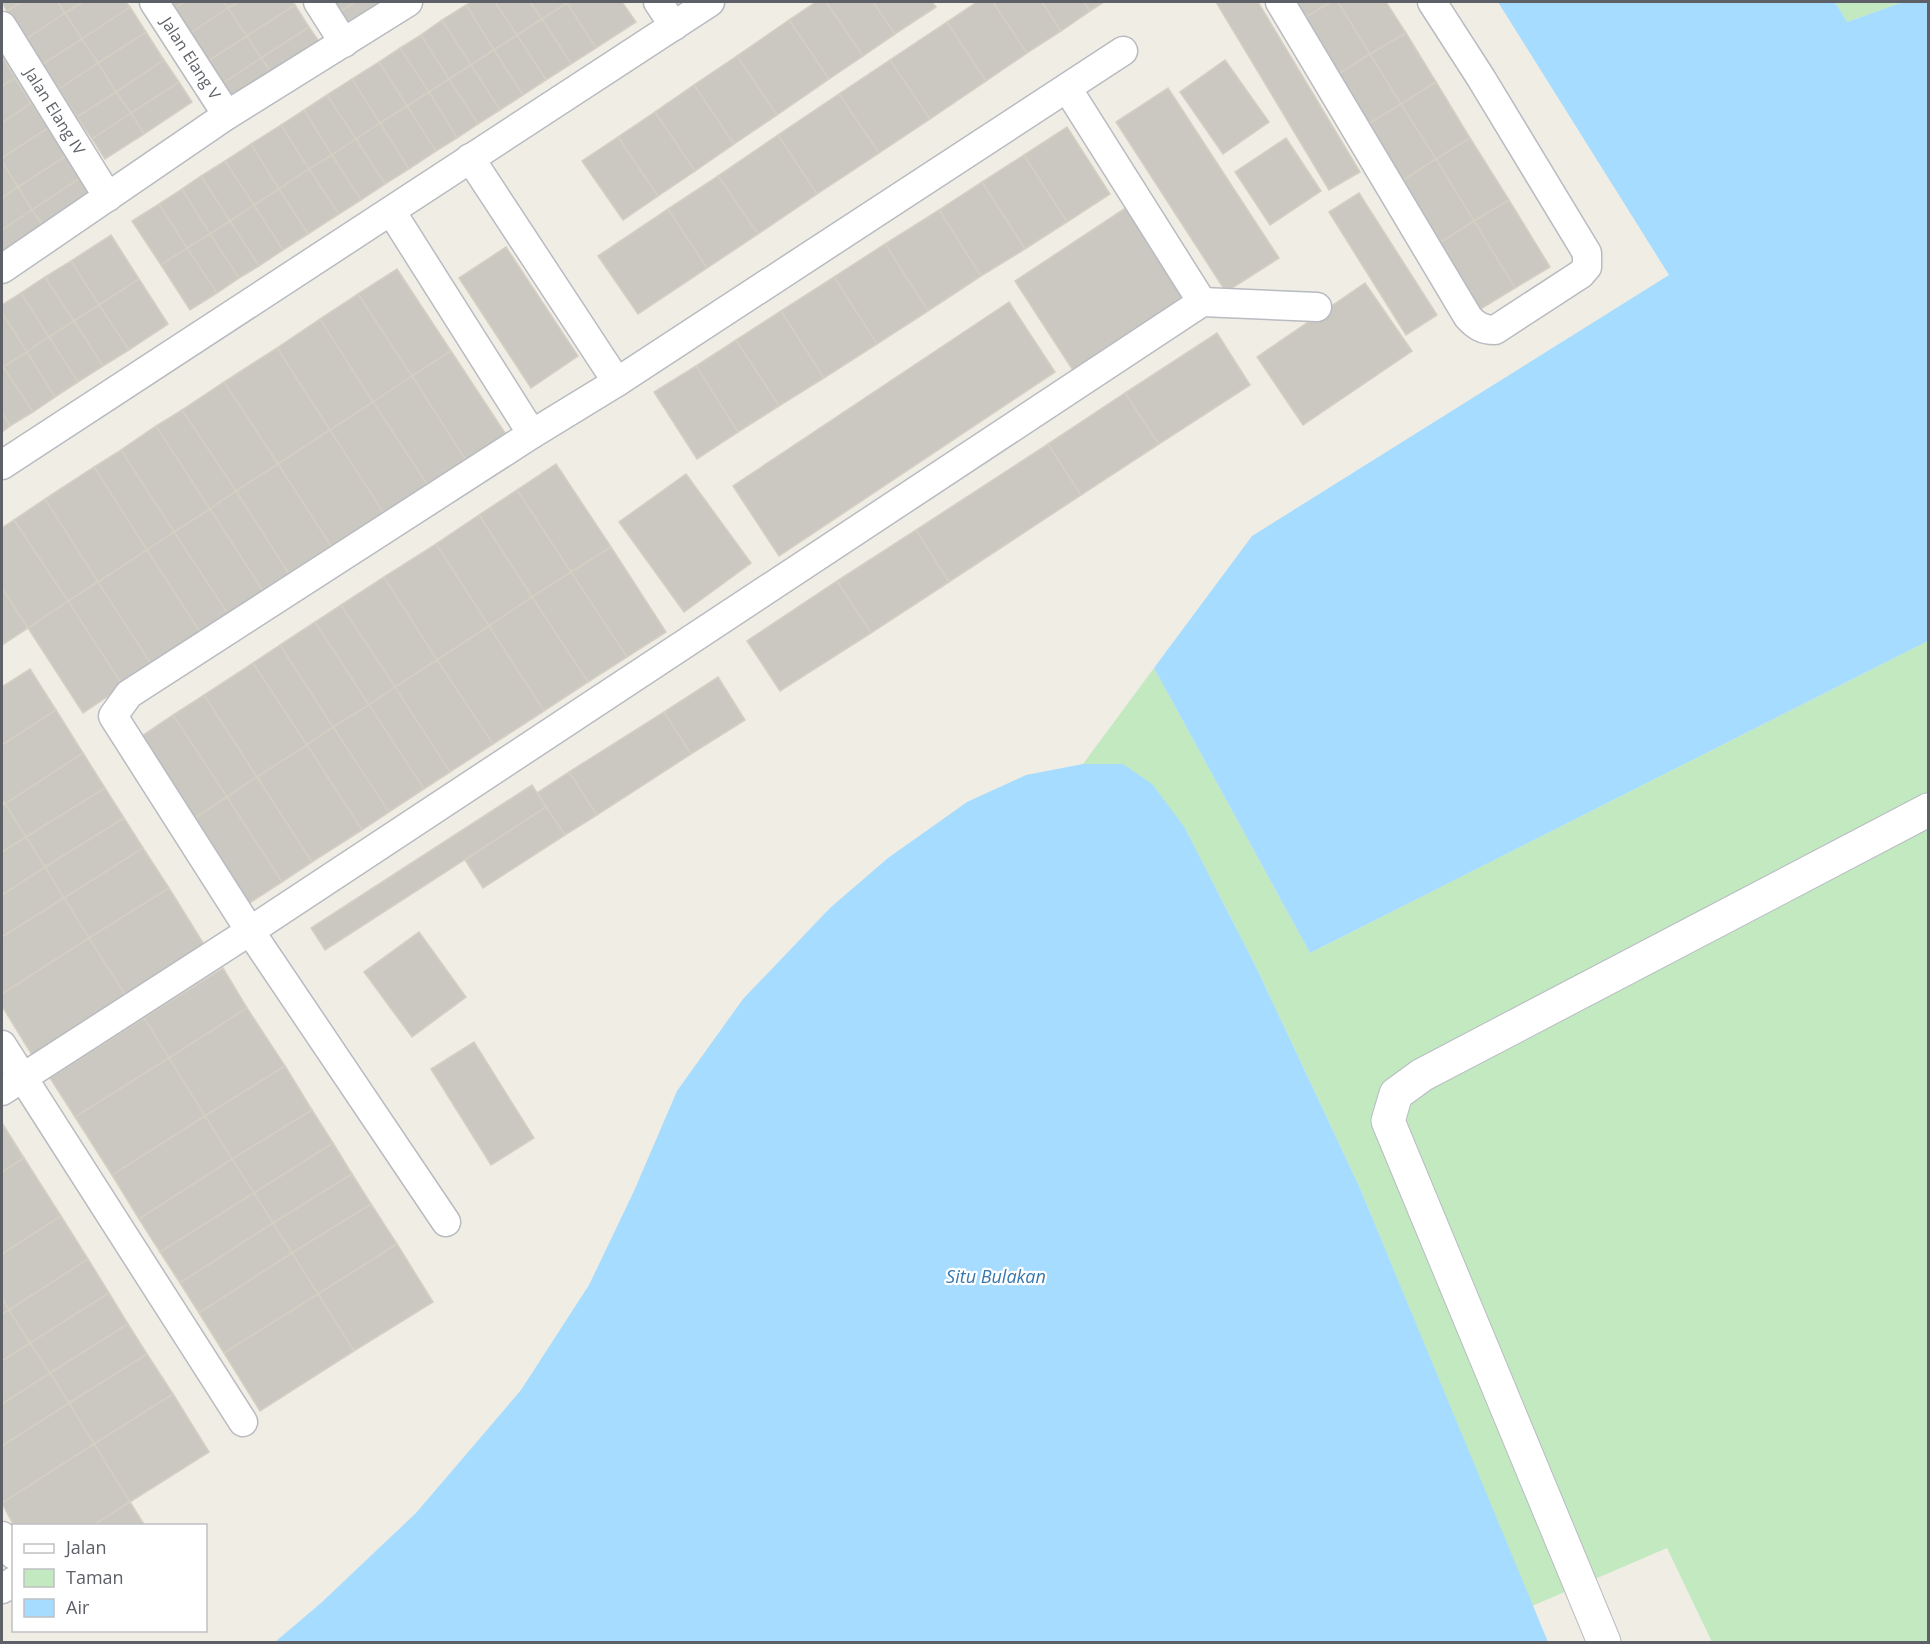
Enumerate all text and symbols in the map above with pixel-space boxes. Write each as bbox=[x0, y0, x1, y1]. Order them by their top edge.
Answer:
street label: Jalan Elang V bbox=[155, 11, 226, 104]
street label: Jalan Elang IV bbox=[18, 62, 91, 159]
water label: Situ Bulakan bbox=[946, 1264, 1046, 1288]
legend bbox=[12, 1524, 207, 1632]
text: Jalan bbox=[64, 1535, 106, 1559]
text: Taman bbox=[66, 1565, 124, 1589]
text: Air bbox=[66, 1595, 90, 1619]

